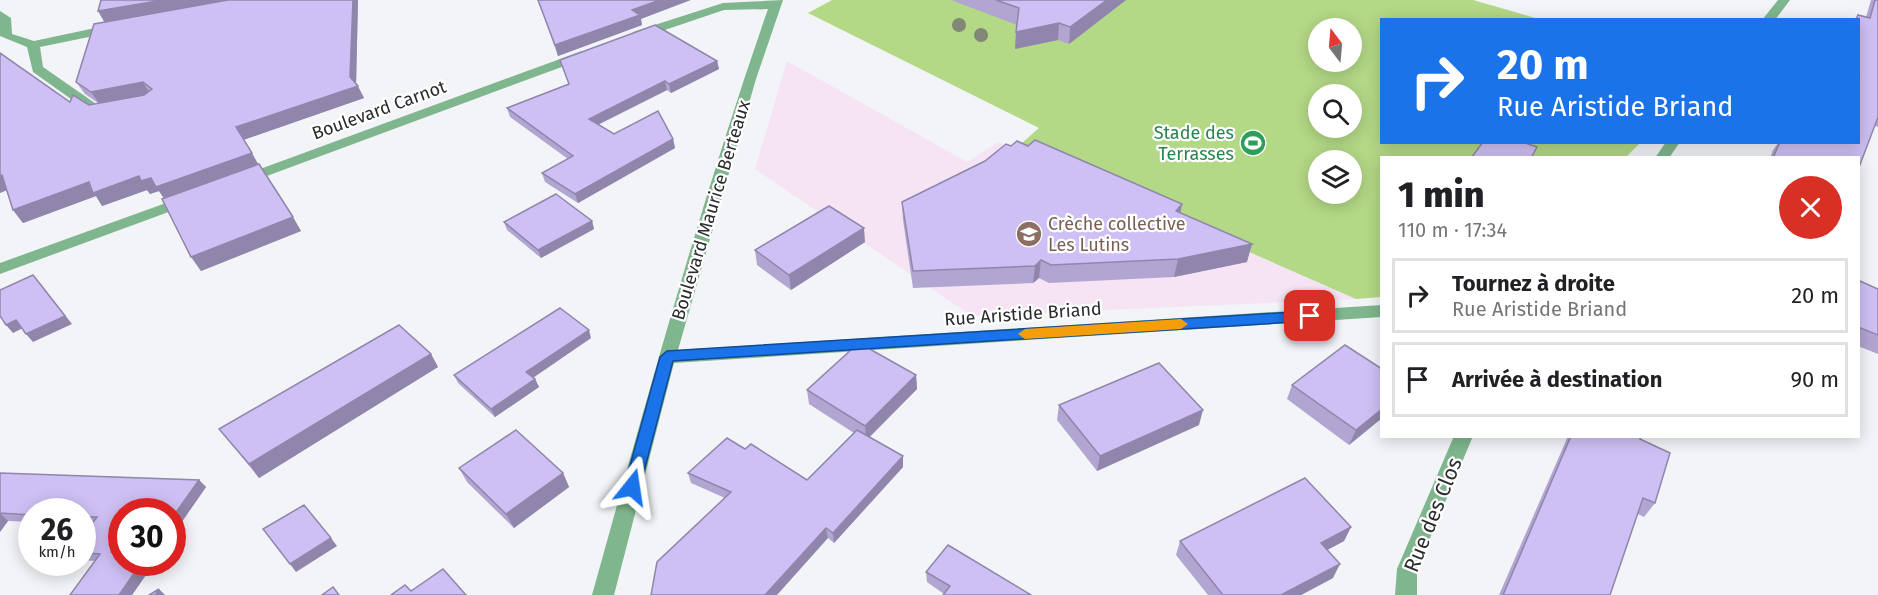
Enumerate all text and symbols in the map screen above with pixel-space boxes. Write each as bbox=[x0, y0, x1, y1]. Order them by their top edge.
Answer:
north arrow bbox=[1308, 18, 1362, 72]
map controls bbox=[1308, 18, 1362, 204]
text: 20 m bbox=[1497, 40, 1589, 90]
icon: right bbox=[1398, 42, 1476, 120]
street label: Boulevard Carnot bbox=[309, 75, 450, 145]
button: search bbox=[1308, 84, 1362, 138]
text: Rue Aristide Briand bbox=[1497, 91, 1734, 123]
street label: Boulevard Maurice Berteaux bbox=[667, 97, 755, 323]
place label: Stade des Terrasses bbox=[1154, 122, 1234, 165]
sports icon: Stade des Terrasses bbox=[1238, 128, 1268, 158]
button: layers bbox=[1308, 150, 1362, 204]
text: 1 min bbox=[1398, 173, 1484, 217]
button: close bbox=[1779, 176, 1842, 239]
place label: Crèche collective Les Lutins bbox=[1048, 213, 1186, 256]
text: 110 m · 17:34 bbox=[1398, 218, 1507, 242]
school or university icon: Crèche collective Les Lutins bbox=[1014, 219, 1044, 249]
text: Tournez à droite bbox=[1452, 270, 1615, 297]
icon: right bbox=[1401, 279, 1434, 312]
text: 20 m bbox=[1791, 282, 1839, 309]
pin bbox=[1284, 290, 1335, 341]
text: Rue Aristide Briand bbox=[1452, 297, 1627, 321]
street label: Rue Aristide Briand bbox=[944, 298, 1102, 330]
icon: arrive bbox=[1293, 299, 1326, 332]
icon: arrive bbox=[1401, 363, 1434, 396]
text: Arrivée à destination bbox=[1452, 366, 1662, 393]
text: 90 m bbox=[1790, 366, 1839, 393]
street label: Rue des Clos bbox=[1398, 454, 1468, 576]
position arrow bbox=[600, 455, 664, 519]
speed limit sign: 30 bbox=[108, 498, 186, 576]
text: 26 bbox=[41, 512, 73, 548]
text: km/h bbox=[38, 543, 76, 561]

